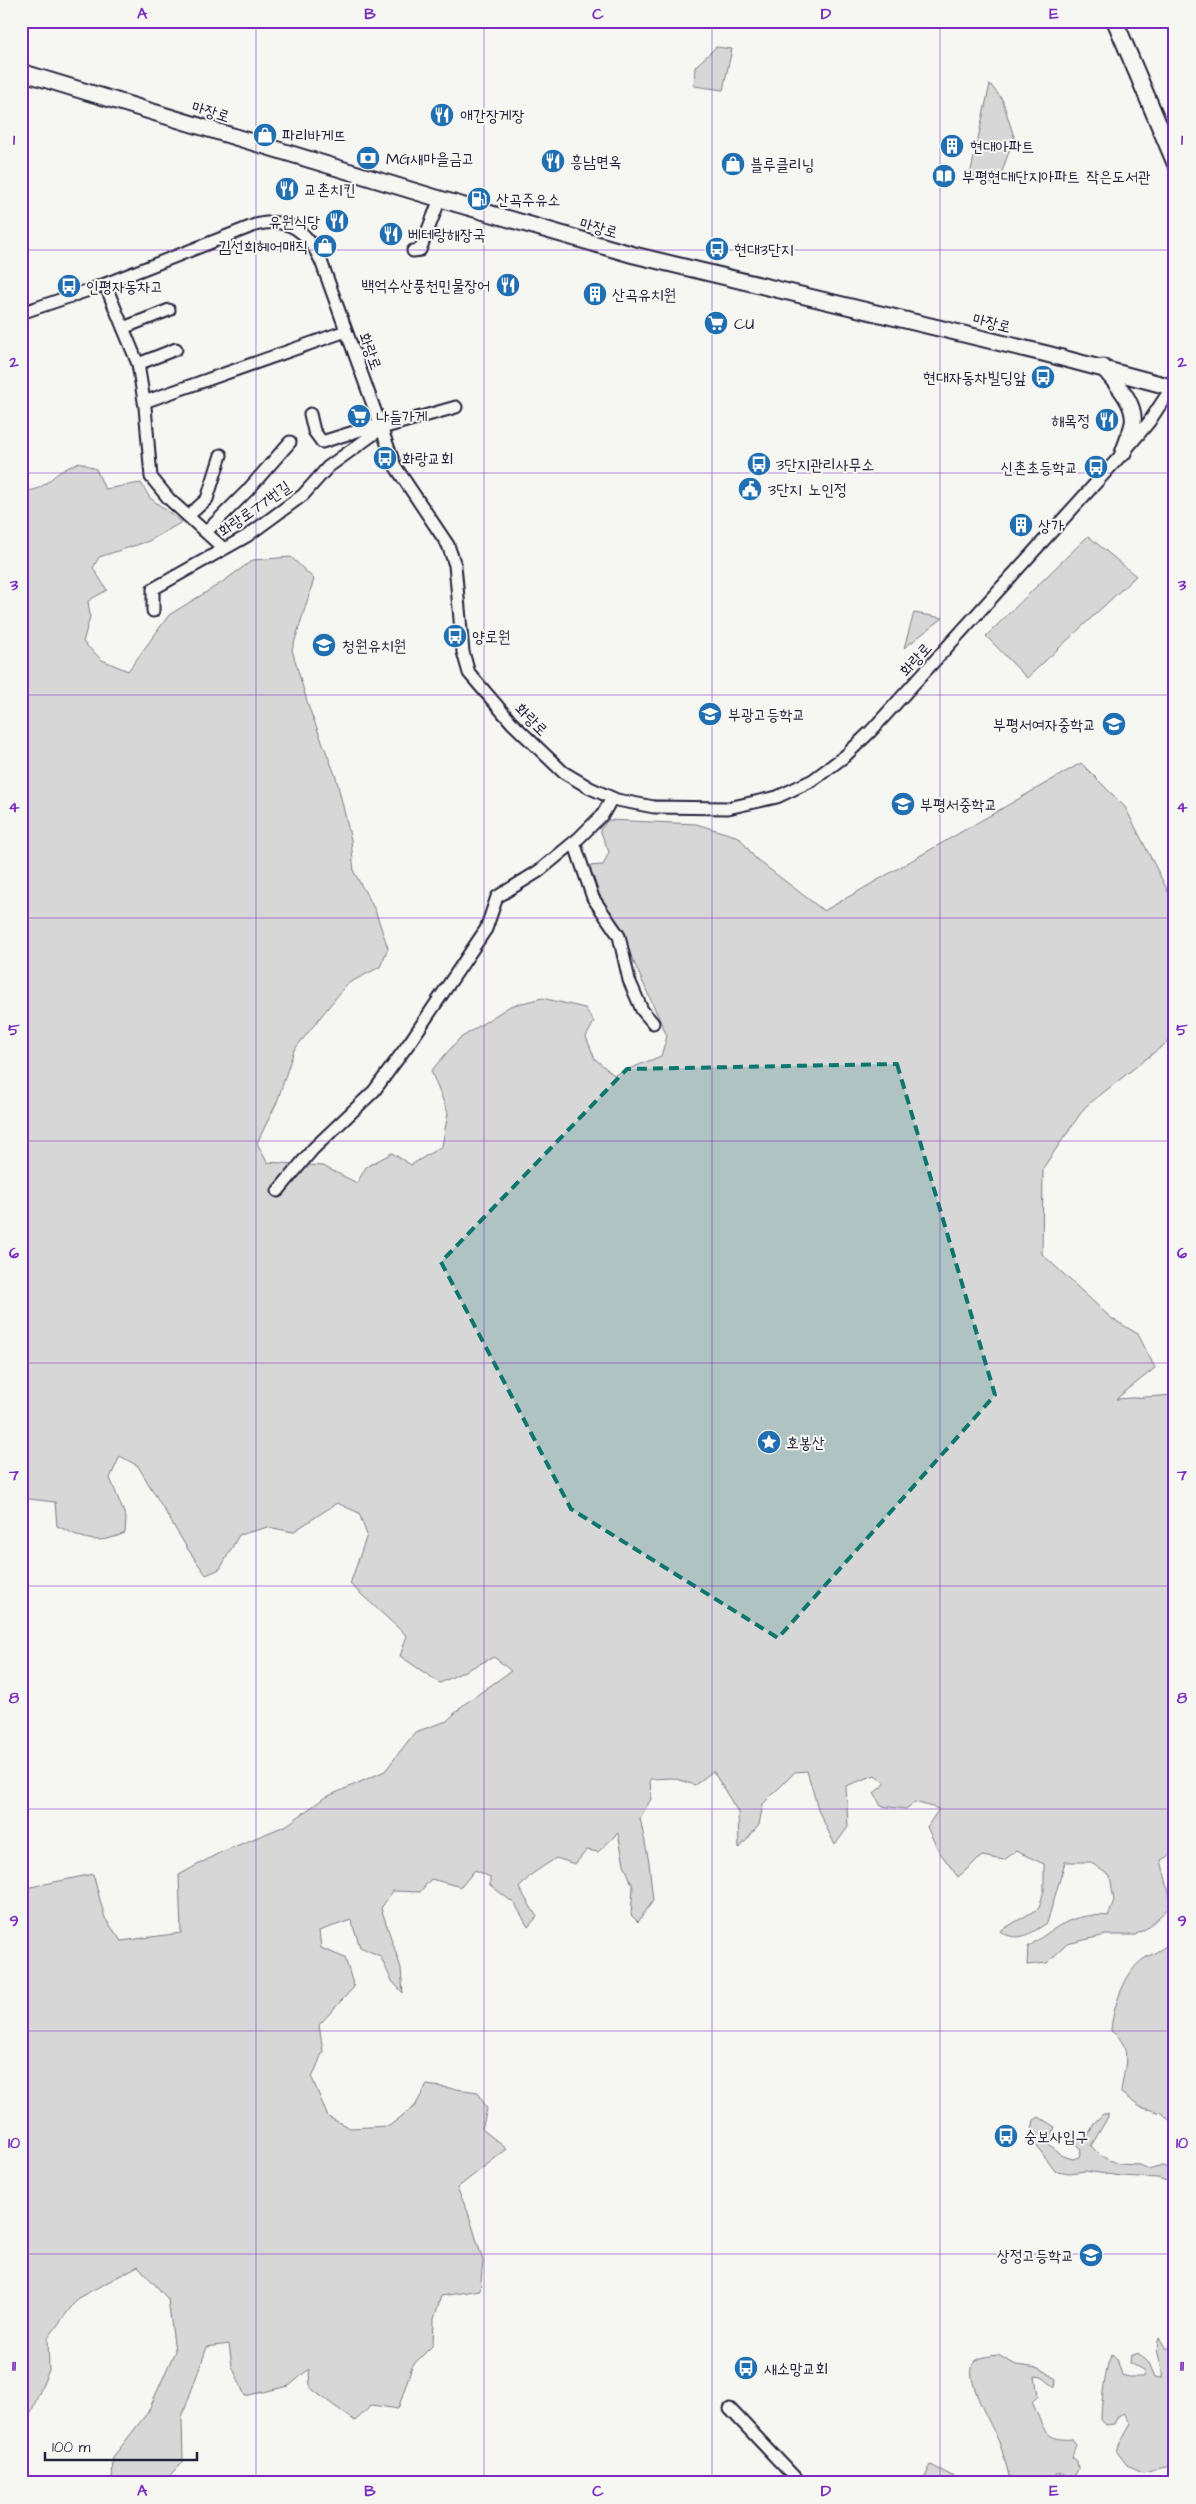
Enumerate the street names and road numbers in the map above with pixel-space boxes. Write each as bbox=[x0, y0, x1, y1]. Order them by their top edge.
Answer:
street label: 마장로 bbox=[189, 96, 232, 128]
street label: 마장로 bbox=[577, 212, 620, 244]
street label: 마장로 bbox=[970, 308, 1013, 338]
street label: 화랑로 bbox=[353, 329, 387, 373]
street label: 화랑로77번길 bbox=[214, 476, 295, 542]
street label: 화랑로 bbox=[895, 638, 937, 681]
street label: 화랑로 bbox=[510, 698, 553, 741]

